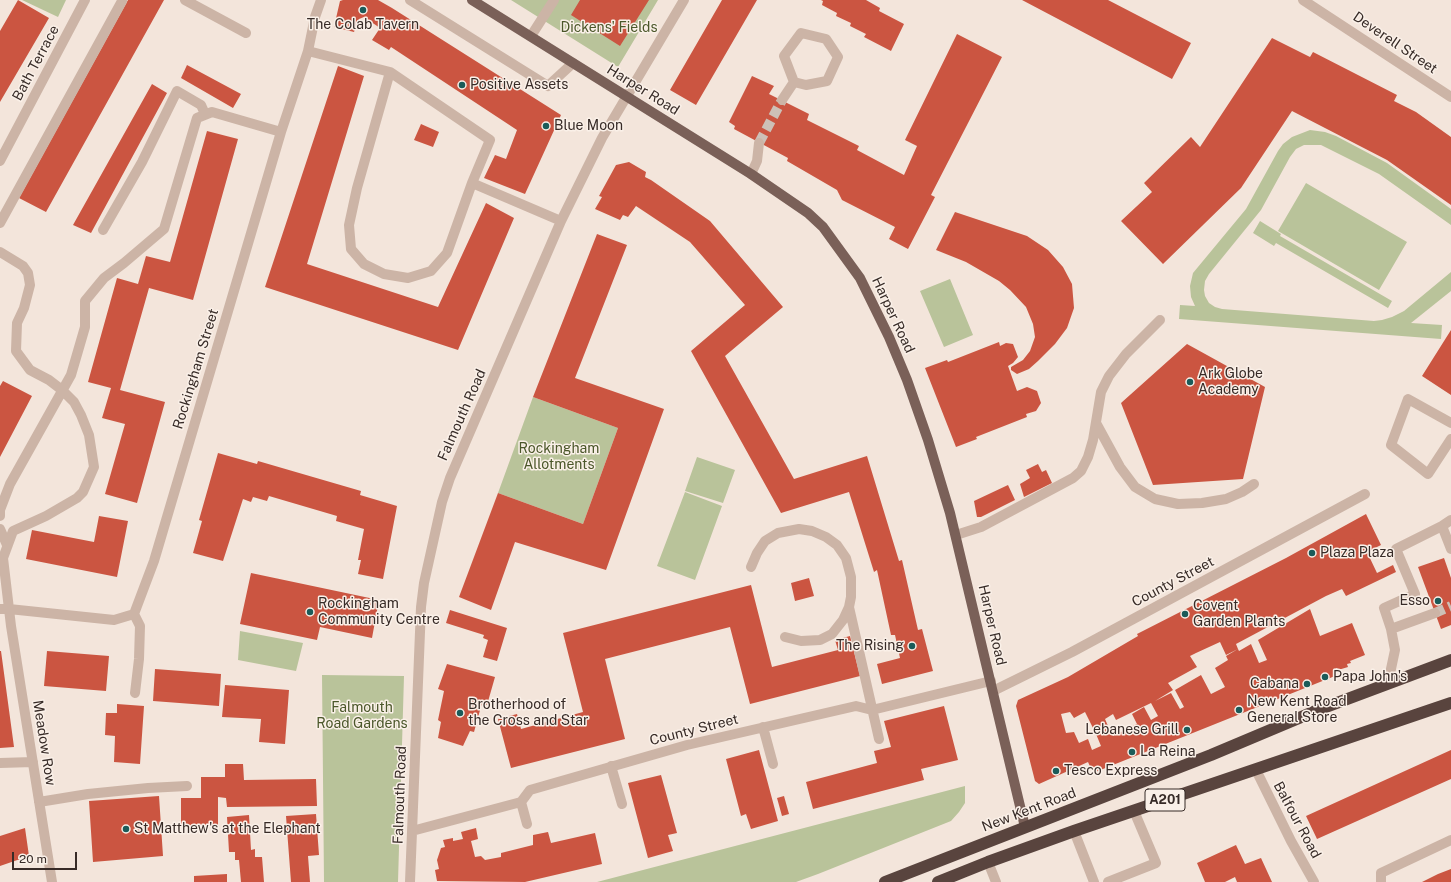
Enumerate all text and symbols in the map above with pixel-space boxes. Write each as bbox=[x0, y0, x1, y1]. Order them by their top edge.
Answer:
marker: The Colab Tavern bbox=[358, 5, 368, 15]
street label: Deverell Street bbox=[1350, 9, 1440, 77]
place label: The Colab Tavern bbox=[307, 17, 419, 33]
park label: Dickens' Fields bbox=[560, 20, 658, 36]
street label: Bath Terrace bbox=[9, 22, 63, 104]
street label: Harper Road bbox=[604, 61, 682, 119]
place label: Positive Assets bbox=[470, 77, 568, 93]
marker: Positive Assets bbox=[457, 80, 467, 90]
place label: Blue Moon bbox=[554, 118, 623, 134]
marker: Blue Moon bbox=[541, 121, 551, 131]
street label: Harper Road bbox=[868, 274, 918, 356]
street label: Rockingham Street bbox=[170, 307, 222, 431]
place label: Ark Globe Academy bbox=[1198, 366, 1263, 398]
street label: Falmouth Road bbox=[434, 367, 490, 463]
marker: Ark Globe Academy bbox=[1185, 377, 1195, 387]
park label: Rockingham Allotments bbox=[519, 441, 599, 474]
place label: Plaza Plaza bbox=[1320, 545, 1394, 561]
marker: Plaza Plaza bbox=[1307, 548, 1317, 558]
street label: County Street bbox=[1129, 553, 1217, 611]
street label: Harper Road bbox=[975, 583, 1009, 667]
place label: Esso bbox=[1399, 593, 1430, 609]
place label: Rockingham Community Centre bbox=[318, 596, 440, 628]
marker: Esso bbox=[1433, 596, 1443, 606]
place label: Covent Garden Plants bbox=[1193, 598, 1285, 630]
marker: Rockingham Community Centre bbox=[305, 607, 315, 617]
marker: Covent Garden Plants bbox=[1180, 609, 1190, 619]
place label: The Rising bbox=[836, 638, 904, 654]
marker: The Rising bbox=[907, 641, 917, 651]
place label: Papa John's bbox=[1333, 669, 1407, 685]
marker: Papa John's bbox=[1320, 672, 1330, 682]
place label: Cabana bbox=[1250, 676, 1299, 692]
marker: Cabana bbox=[1302, 679, 1312, 689]
place label: New Kent Road General Store bbox=[1247, 694, 1346, 726]
place label: Brotherhood of the Cross and Star bbox=[468, 697, 589, 730]
street label: Meadow Row bbox=[29, 699, 59, 787]
park label: Falmouth Road Gardens bbox=[316, 700, 408, 732]
marker: New Kent Road General Store bbox=[1234, 705, 1244, 715]
marker: Brotherhood of the Cross and Star bbox=[455, 708, 465, 718]
street label: County Street bbox=[648, 711, 740, 749]
place label: Lebanese Grill bbox=[1085, 722, 1179, 738]
marker: Lebanese Grill bbox=[1182, 725, 1192, 735]
place label: La Reina bbox=[1140, 744, 1196, 760]
street label: Falmouth Road bbox=[390, 746, 410, 844]
marker: La Reina bbox=[1127, 747, 1137, 757]
place label: Tesco Express bbox=[1064, 763, 1157, 779]
marker: Tesco Express bbox=[1051, 766, 1061, 776]
street label: Balfour Road bbox=[1270, 779, 1324, 861]
street label: New Kent Road bbox=[980, 784, 1078, 836]
road number: A201 bbox=[1145, 789, 1185, 811]
place label: St Matthew's at the Elephant bbox=[134, 821, 321, 837]
marker: St Matthew's at the Elephant bbox=[121, 824, 131, 834]
scale bar bbox=[14, 844, 79, 870]
text: 20 m bbox=[19, 852, 47, 866]

